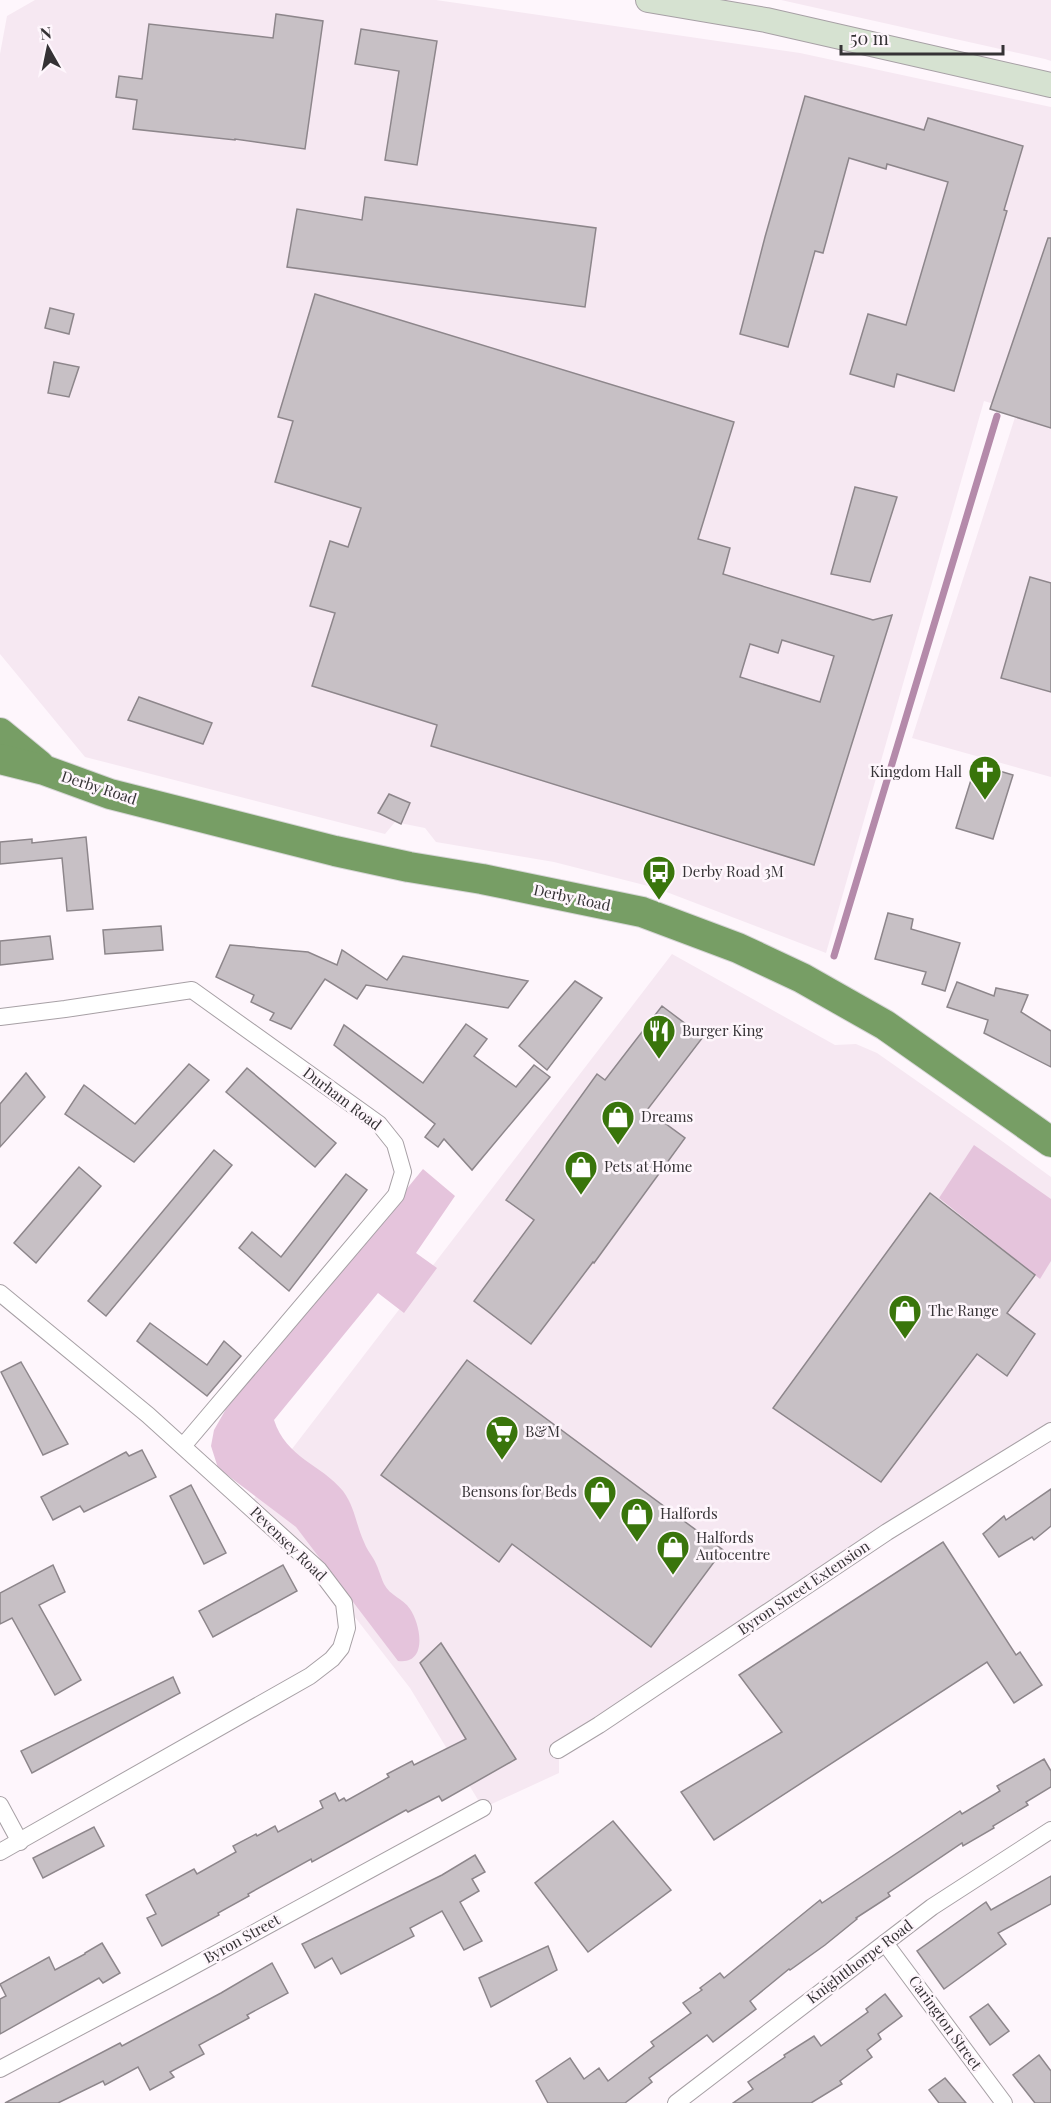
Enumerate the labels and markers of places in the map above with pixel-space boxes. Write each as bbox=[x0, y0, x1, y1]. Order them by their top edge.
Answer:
church icon: Kingdom Hall bbox=[967, 754, 1003, 801]
place label: Kingdom Hall bbox=[870, 761, 962, 781]
bus stop icon: Derby Road 3M bbox=[641, 854, 677, 901]
place label: Derby Road 3M bbox=[682, 861, 784, 881]
restaurant icon: Burger King bbox=[641, 1013, 677, 1060]
place label: Burger King bbox=[682, 1020, 763, 1040]
shop icon: Dreams bbox=[600, 1099, 636, 1146]
place label: Dreams bbox=[641, 1106, 693, 1126]
shop icon: Pets at Home bbox=[563, 1149, 599, 1196]
place label: Pets at Home bbox=[604, 1156, 692, 1176]
shop icon: The Range bbox=[887, 1293, 923, 1340]
place label: The Range bbox=[928, 1300, 999, 1320]
supermarket icon: B&M bbox=[484, 1414, 520, 1461]
place label: B&M bbox=[525, 1421, 560, 1441]
shop icon: Bensons for Beds bbox=[582, 1474, 618, 1521]
place label: Bensons for Beds bbox=[461, 1481, 577, 1501]
shop icon: Halfords bbox=[619, 1496, 655, 1543]
place label: Halfords bbox=[660, 1503, 718, 1523]
place label: Halfords Autocentre bbox=[695, 1527, 770, 1564]
shop icon: Halfords Autocentre bbox=[655, 1529, 691, 1576]

